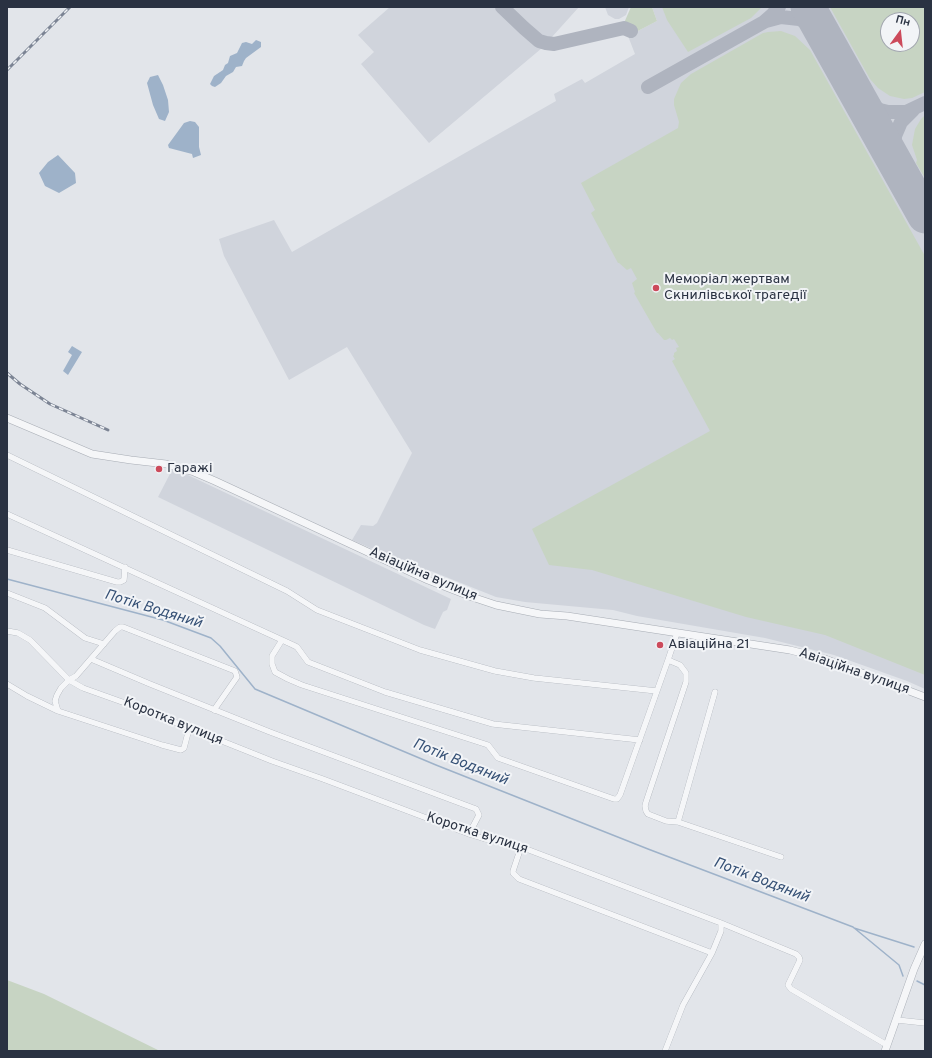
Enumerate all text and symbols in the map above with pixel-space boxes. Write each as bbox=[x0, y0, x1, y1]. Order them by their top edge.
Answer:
north arrow bbox=[880, 12, 920, 52]
text: Пн bbox=[894, 13, 912, 30]
place label: Меморіал жертвам Скнилівської трагедії bbox=[664, 272, 807, 304]
marker: Меморіал жертвам Скнилівської трагедії bbox=[651, 283, 661, 293]
place label: Гаражі bbox=[167, 461, 212, 477]
marker: Гаражі bbox=[154, 464, 164, 474]
street label: Авіаційна вулиця bbox=[366, 545, 480, 605]
water label: Потік Водяний bbox=[102, 587, 204, 633]
place label: Авіаційна 21 bbox=[668, 637, 750, 653]
marker: Авіаційна 21 bbox=[655, 640, 665, 650]
street label: Авіаційна вулиця bbox=[796, 645, 912, 699]
street label: Коротка вулиця bbox=[121, 694, 225, 750]
water label: Потік Водяний bbox=[410, 736, 510, 790]
street label: Коротка вулиця bbox=[424, 810, 530, 858]
water label: Потік Водяний bbox=[711, 855, 811, 907]

